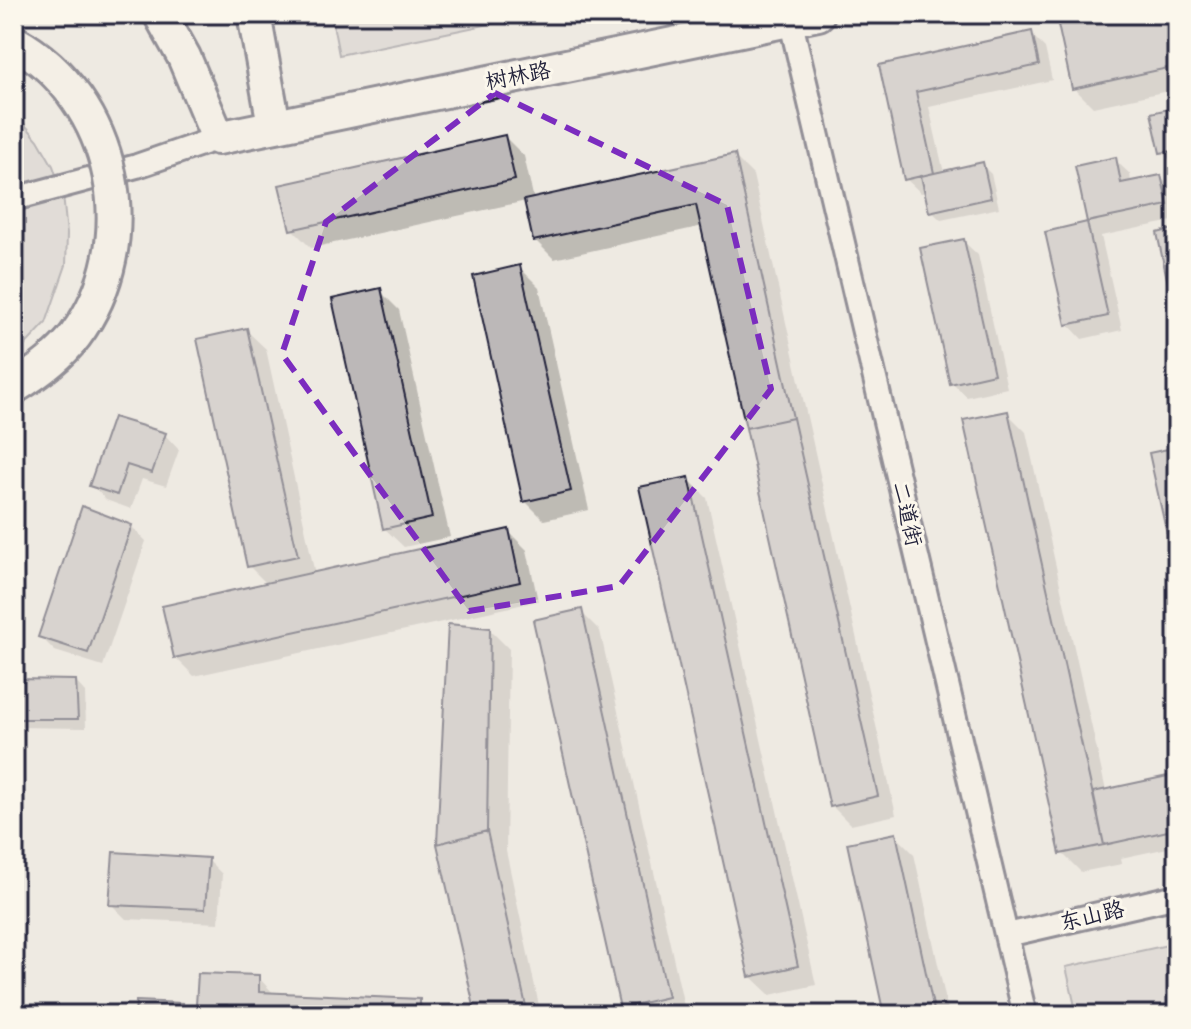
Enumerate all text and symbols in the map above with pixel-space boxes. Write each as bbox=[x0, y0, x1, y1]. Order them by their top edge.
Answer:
street label: 树林路 bbox=[483, 57, 553, 95]
street label: 二道街 bbox=[887, 479, 927, 549]
street label: 东山路 bbox=[1057, 896, 1127, 936]

